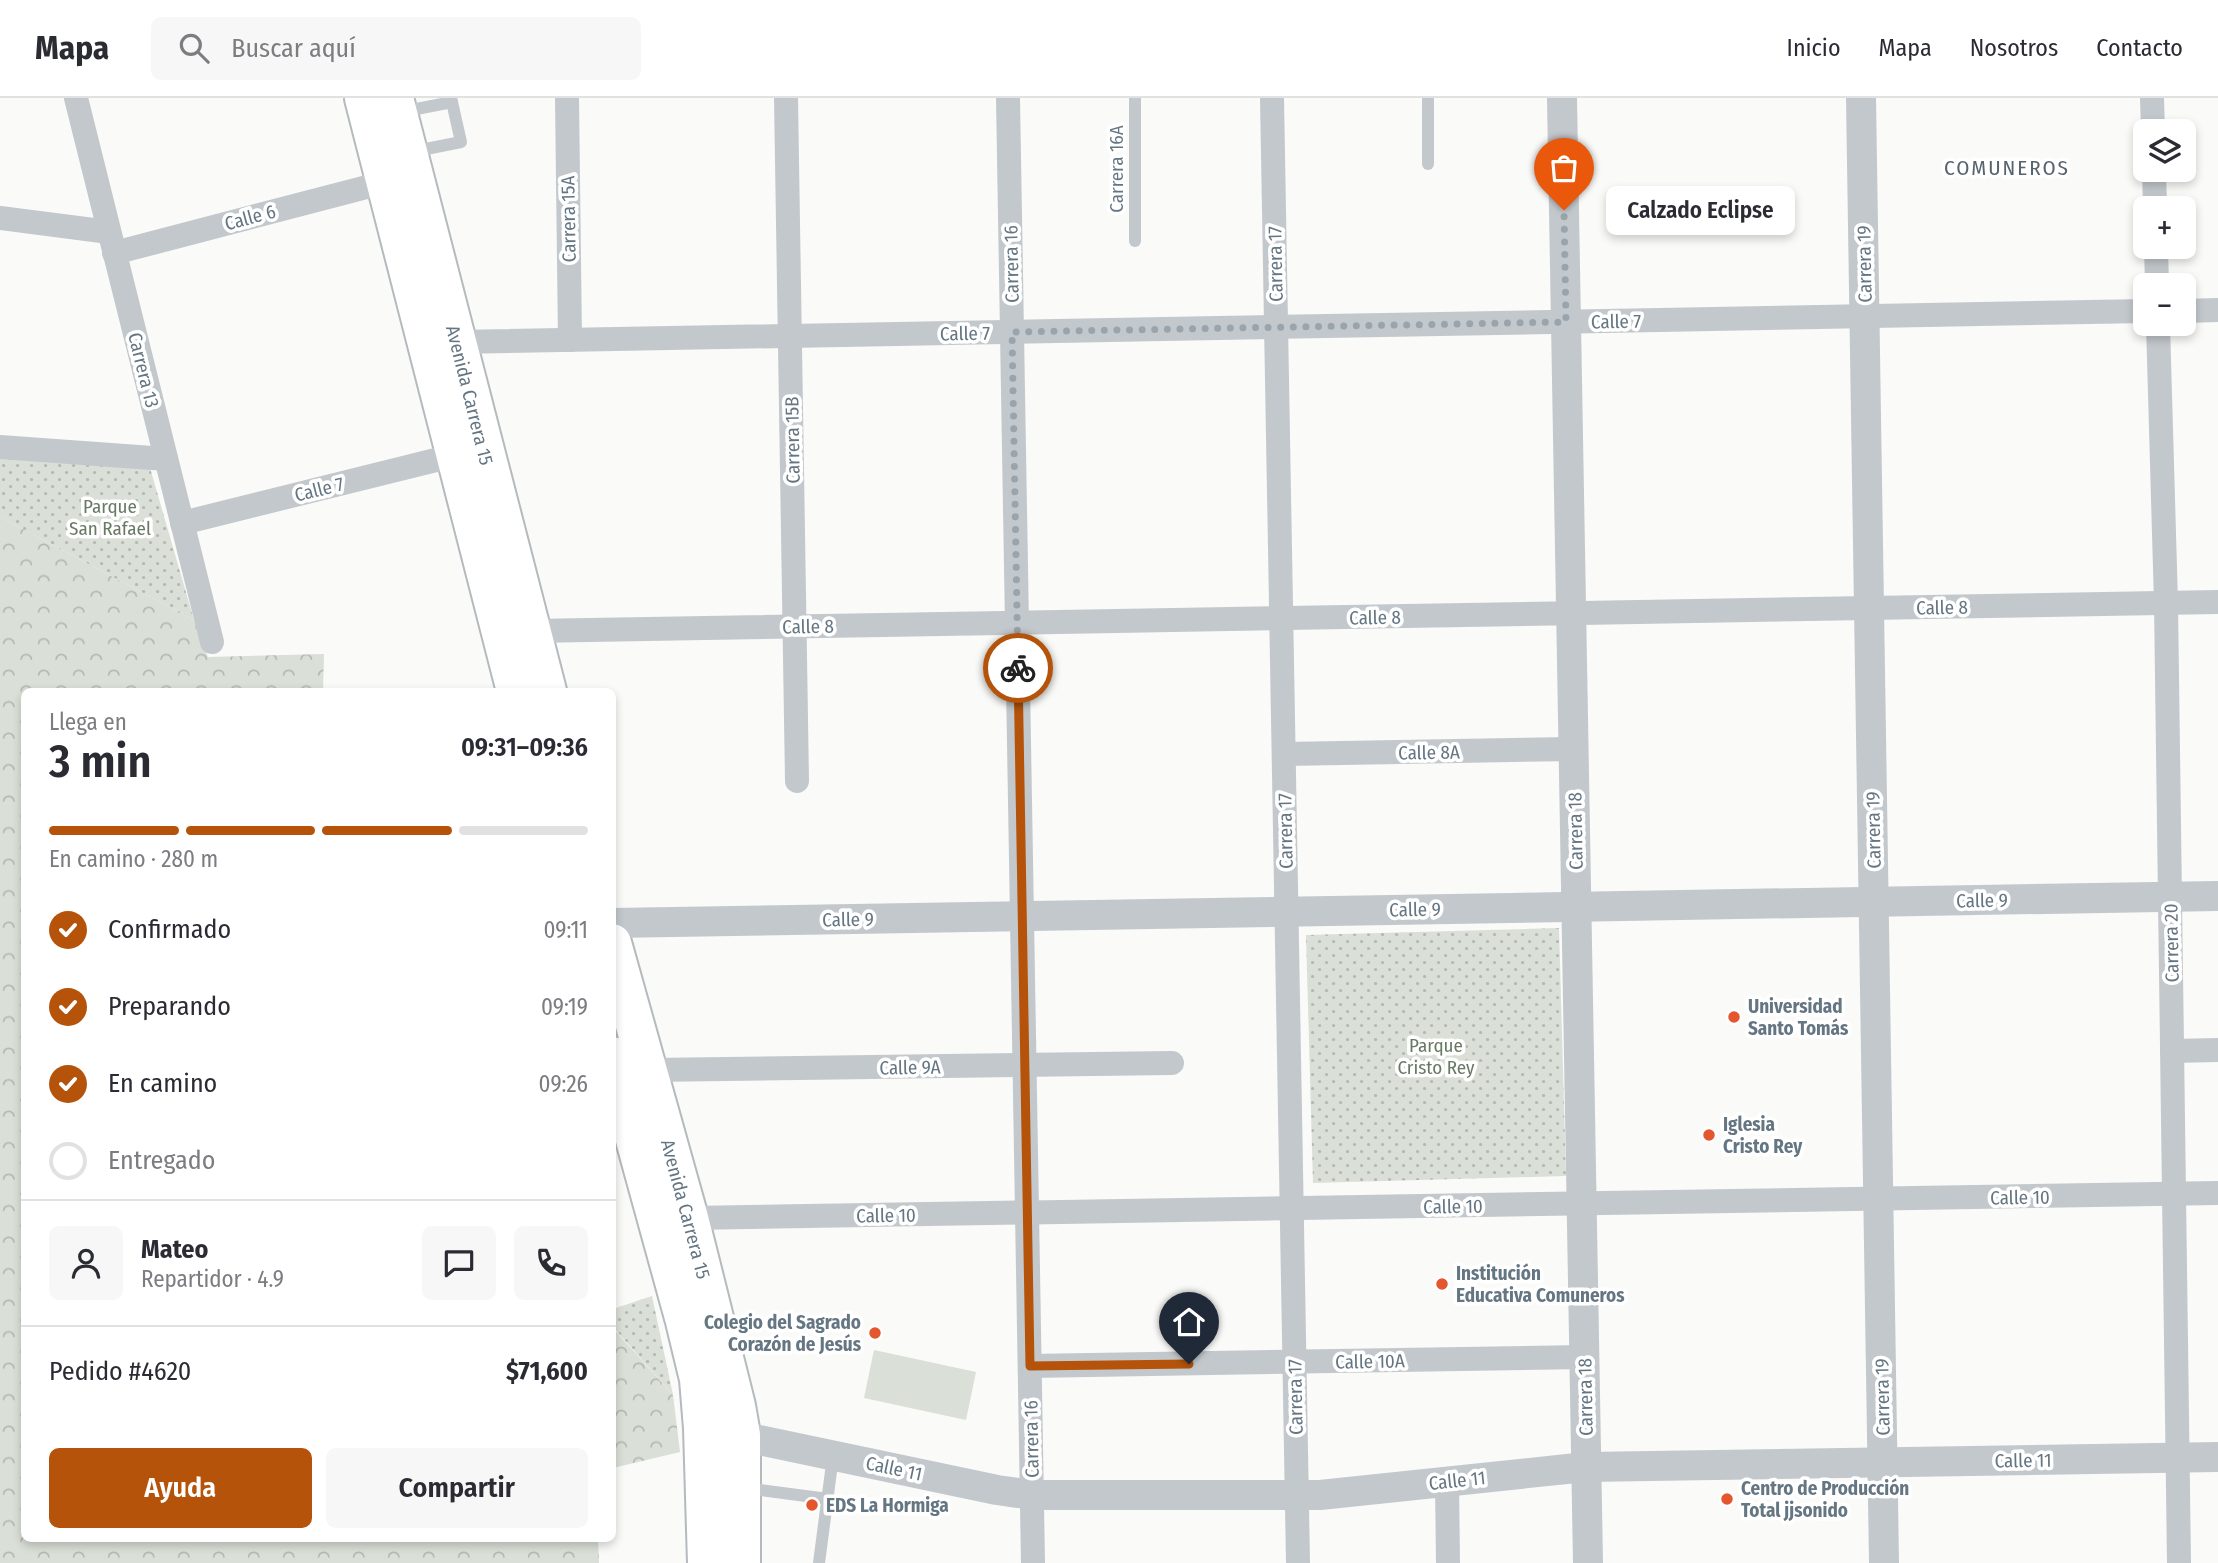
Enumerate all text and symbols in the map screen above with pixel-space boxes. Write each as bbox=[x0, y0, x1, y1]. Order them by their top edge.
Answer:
search box bbox=[151, 17, 641, 80]
text: Mapa bbox=[35, 28, 109, 68]
icon: search bbox=[175, 29, 213, 67]
text: Buscar aquí bbox=[231, 33, 356, 64]
text: Inicio bbox=[1787, 34, 1841, 62]
text: Mapa bbox=[1879, 34, 1932, 62]
text: Nosotros bbox=[1970, 34, 2058, 62]
text: Contacto bbox=[2096, 34, 2183, 62]
map controls bbox=[2133, 119, 2196, 336]
button: layers bbox=[2133, 119, 2196, 182]
street label: Carrera 16A bbox=[1105, 125, 1128, 213]
pin bbox=[1534, 138, 1594, 210]
icon: bag bbox=[1545, 149, 1583, 187]
district label: COMUNEROS bbox=[1944, 155, 2070, 181]
street label: Carrera 15A bbox=[556, 175, 581, 263]
callout: Calzado Eclipse bbox=[1606, 186, 1795, 234]
text: Calzado Eclipse bbox=[1627, 196, 1774, 224]
button: + bbox=[2133, 196, 2196, 259]
street label: Calle 6 bbox=[222, 200, 278, 235]
street label: Carrera 16 bbox=[999, 225, 1024, 303]
street label: Carrera 19 bbox=[1852, 225, 1877, 303]
street label: Carrera 17 bbox=[1263, 226, 1288, 302]
button: − bbox=[2133, 273, 2196, 336]
street label: Calle 7 bbox=[1591, 310, 1642, 333]
street label: Calle 7 bbox=[940, 322, 991, 345]
street label: Avenida Carrera 15 bbox=[441, 323, 498, 467]
street label: Carrera 13 bbox=[123, 330, 164, 410]
street label: Carrera 15B bbox=[780, 396, 805, 484]
street label: Calle 7 bbox=[292, 472, 346, 507]
park label: Parque San Rafael bbox=[69, 495, 151, 540]
street label: Calle 8 bbox=[1916, 596, 1968, 619]
street label: Calle 8 bbox=[1349, 606, 1401, 629]
street label: Calle 8 bbox=[782, 615, 834, 638]
courier bbox=[983, 633, 1053, 703]
icon: bike bbox=[999, 649, 1037, 687]
text: Llega en bbox=[49, 708, 127, 736]
text: 09:31–09:36 bbox=[461, 732, 588, 763]
text: 3 min bbox=[49, 734, 152, 789]
street label: Calle 8A bbox=[1398, 740, 1460, 765]
street label: Carrera 19 bbox=[1861, 791, 1886, 869]
street label: Carrera 18 bbox=[1563, 792, 1588, 870]
street label: Carrera 17 bbox=[1273, 793, 1298, 869]
text: En camino · 280 m bbox=[49, 845, 218, 873]
street label: Calle 9 bbox=[1956, 889, 2008, 912]
street label: Calle 9 bbox=[1389, 898, 1441, 921]
street label: Carrera 20 bbox=[2159, 903, 2184, 983]
street label: Calle 9 bbox=[822, 908, 874, 931]
icon: check bbox=[49, 911, 87, 949]
text: Confirmado bbox=[108, 914, 231, 945]
text: 09:11 bbox=[543, 916, 588, 944]
icon: check bbox=[49, 988, 87, 1026]
text: Preparando bbox=[108, 991, 231, 1022]
text: 09:19 bbox=[541, 993, 588, 1021]
place label: Universidad Santo Tomás bbox=[1748, 995, 1849, 1040]
marker: Universidad Santo Tomás bbox=[1726, 1009, 1742, 1025]
park label: Parque Cristo Rey bbox=[1397, 1034, 1475, 1079]
street label: Calle 9A bbox=[879, 1055, 941, 1080]
icon: check bbox=[49, 1065, 87, 1103]
text: En camino bbox=[108, 1068, 217, 1099]
text: 09:26 bbox=[539, 1070, 588, 1098]
place label: Iglesia Cristo Rey bbox=[1723, 1113, 1803, 1158]
marker: Iglesia Cristo Rey bbox=[1701, 1127, 1717, 1143]
street label: Avenida Carrera 15 bbox=[656, 1137, 715, 1281]
text: Entregado bbox=[108, 1145, 215, 1176]
street label: Calle 10 bbox=[1990, 1185, 2050, 1210]
street label: Calle 10 bbox=[1423, 1194, 1483, 1219]
street label: Calle 10 bbox=[856, 1203, 916, 1228]
button: person bbox=[49, 1226, 123, 1300]
button: chat bbox=[422, 1226, 496, 1300]
button: phone bbox=[514, 1226, 588, 1300]
text: Mateo bbox=[141, 1234, 208, 1265]
place label: Institución Educativa Comuneros bbox=[1456, 1262, 1625, 1307]
text: Repartidor · 4.9 bbox=[141, 1265, 284, 1293]
marker: Institución Educativa Comuneros bbox=[1434, 1276, 1450, 1292]
pin bbox=[1159, 1292, 1219, 1364]
icon: home bbox=[1170, 1303, 1208, 1341]
place label: Colegio del Sagrado Corazón de Jesús bbox=[704, 1311, 862, 1356]
marker: Colegio del Sagrado Corazón de Jesús bbox=[867, 1325, 883, 1341]
street label: Calle 10A bbox=[1335, 1349, 1405, 1374]
text: Pedido #4620 bbox=[49, 1356, 191, 1387]
text: $71,600 bbox=[506, 1356, 588, 1387]
street label: Carrera 18 bbox=[1573, 1358, 1598, 1436]
street label: Carrera 19 bbox=[1870, 1358, 1895, 1436]
street label: Carrera 17 bbox=[1283, 1359, 1308, 1435]
street label: Carrera 16 bbox=[1019, 1400, 1044, 1478]
button: Ayuda bbox=[49, 1448, 312, 1528]
button: Compartir bbox=[326, 1448, 588, 1528]
street label: Calle 11 bbox=[1994, 1449, 2052, 1472]
street label: Calle 11 bbox=[864, 1451, 924, 1486]
street label: Calle 11 bbox=[1428, 1466, 1487, 1495]
place label: Centro de Producción Total jjsonido bbox=[1741, 1477, 1909, 1522]
marker: Centro de Producción Total jjsonido bbox=[1719, 1491, 1735, 1507]
place label: EDS La Hormiga bbox=[826, 1494, 949, 1517]
marker: EDS La Hormiga bbox=[804, 1497, 820, 1513]

